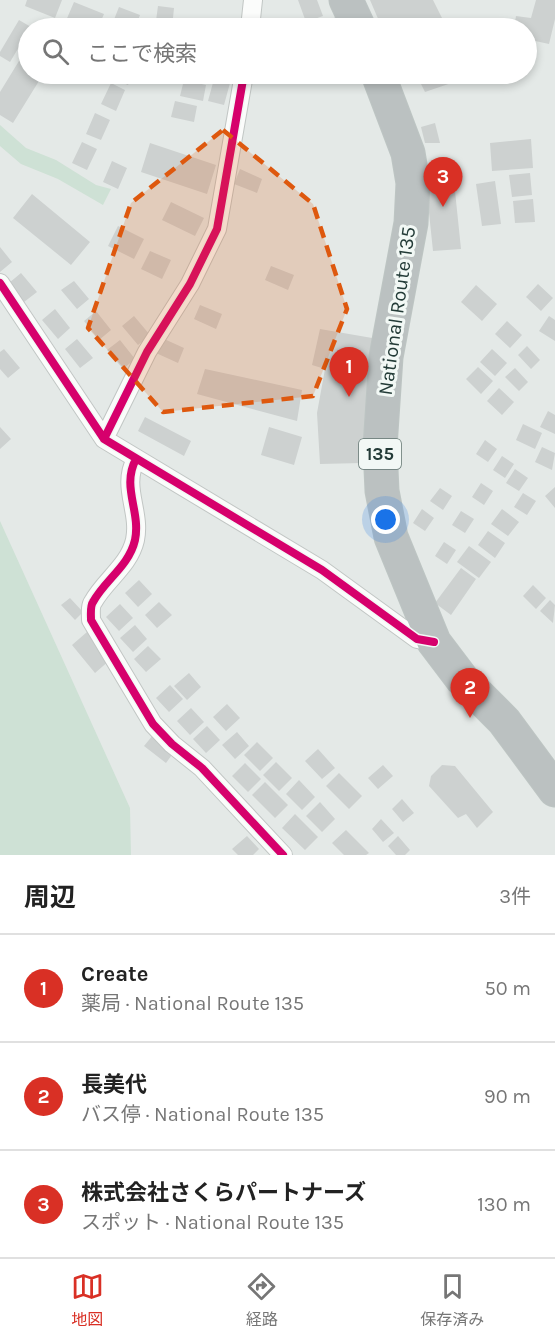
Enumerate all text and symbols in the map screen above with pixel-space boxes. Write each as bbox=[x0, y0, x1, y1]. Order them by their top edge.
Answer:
search box bbox=[18, 18, 537, 84]
icon: search bbox=[39, 35, 72, 68]
text: ここで検索 bbox=[87, 41, 197, 67]
pin: 3 bbox=[424, 158, 462, 207]
street label: National Route 135 bbox=[374, 225, 420, 397]
pin: 1 bbox=[330, 348, 368, 397]
road number: 135 bbox=[359, 439, 401, 469]
your location bbox=[371, 505, 400, 534]
pin: 2 bbox=[450, 668, 490, 718]
text: 周辺 bbox=[24, 882, 76, 913]
text: 3件 bbox=[499, 885, 531, 908]
text: Create bbox=[81, 961, 148, 987]
text: 1 bbox=[40, 977, 47, 1000]
text: 50 m bbox=[484, 977, 531, 1000]
text: 薬局 · National Route 135 bbox=[81, 992, 304, 1015]
text: 長美代 bbox=[81, 1072, 147, 1098]
text: 2 bbox=[37, 1085, 50, 1108]
text: 90 m bbox=[484, 1085, 531, 1108]
text: バス停 · National Route 135 bbox=[81, 1103, 324, 1126]
text: 株式会社さくらパートナーズ bbox=[81, 1180, 366, 1206]
text: 3 bbox=[37, 1193, 50, 1216]
text: 130 m bbox=[477, 1193, 531, 1216]
text: スポット · National Route 135 bbox=[81, 1211, 344, 1234]
tab: 地図 bbox=[71, 1270, 104, 1330]
tab: 経路 bbox=[245, 1270, 278, 1330]
tab: 保存済み bbox=[420, 1270, 484, 1330]

